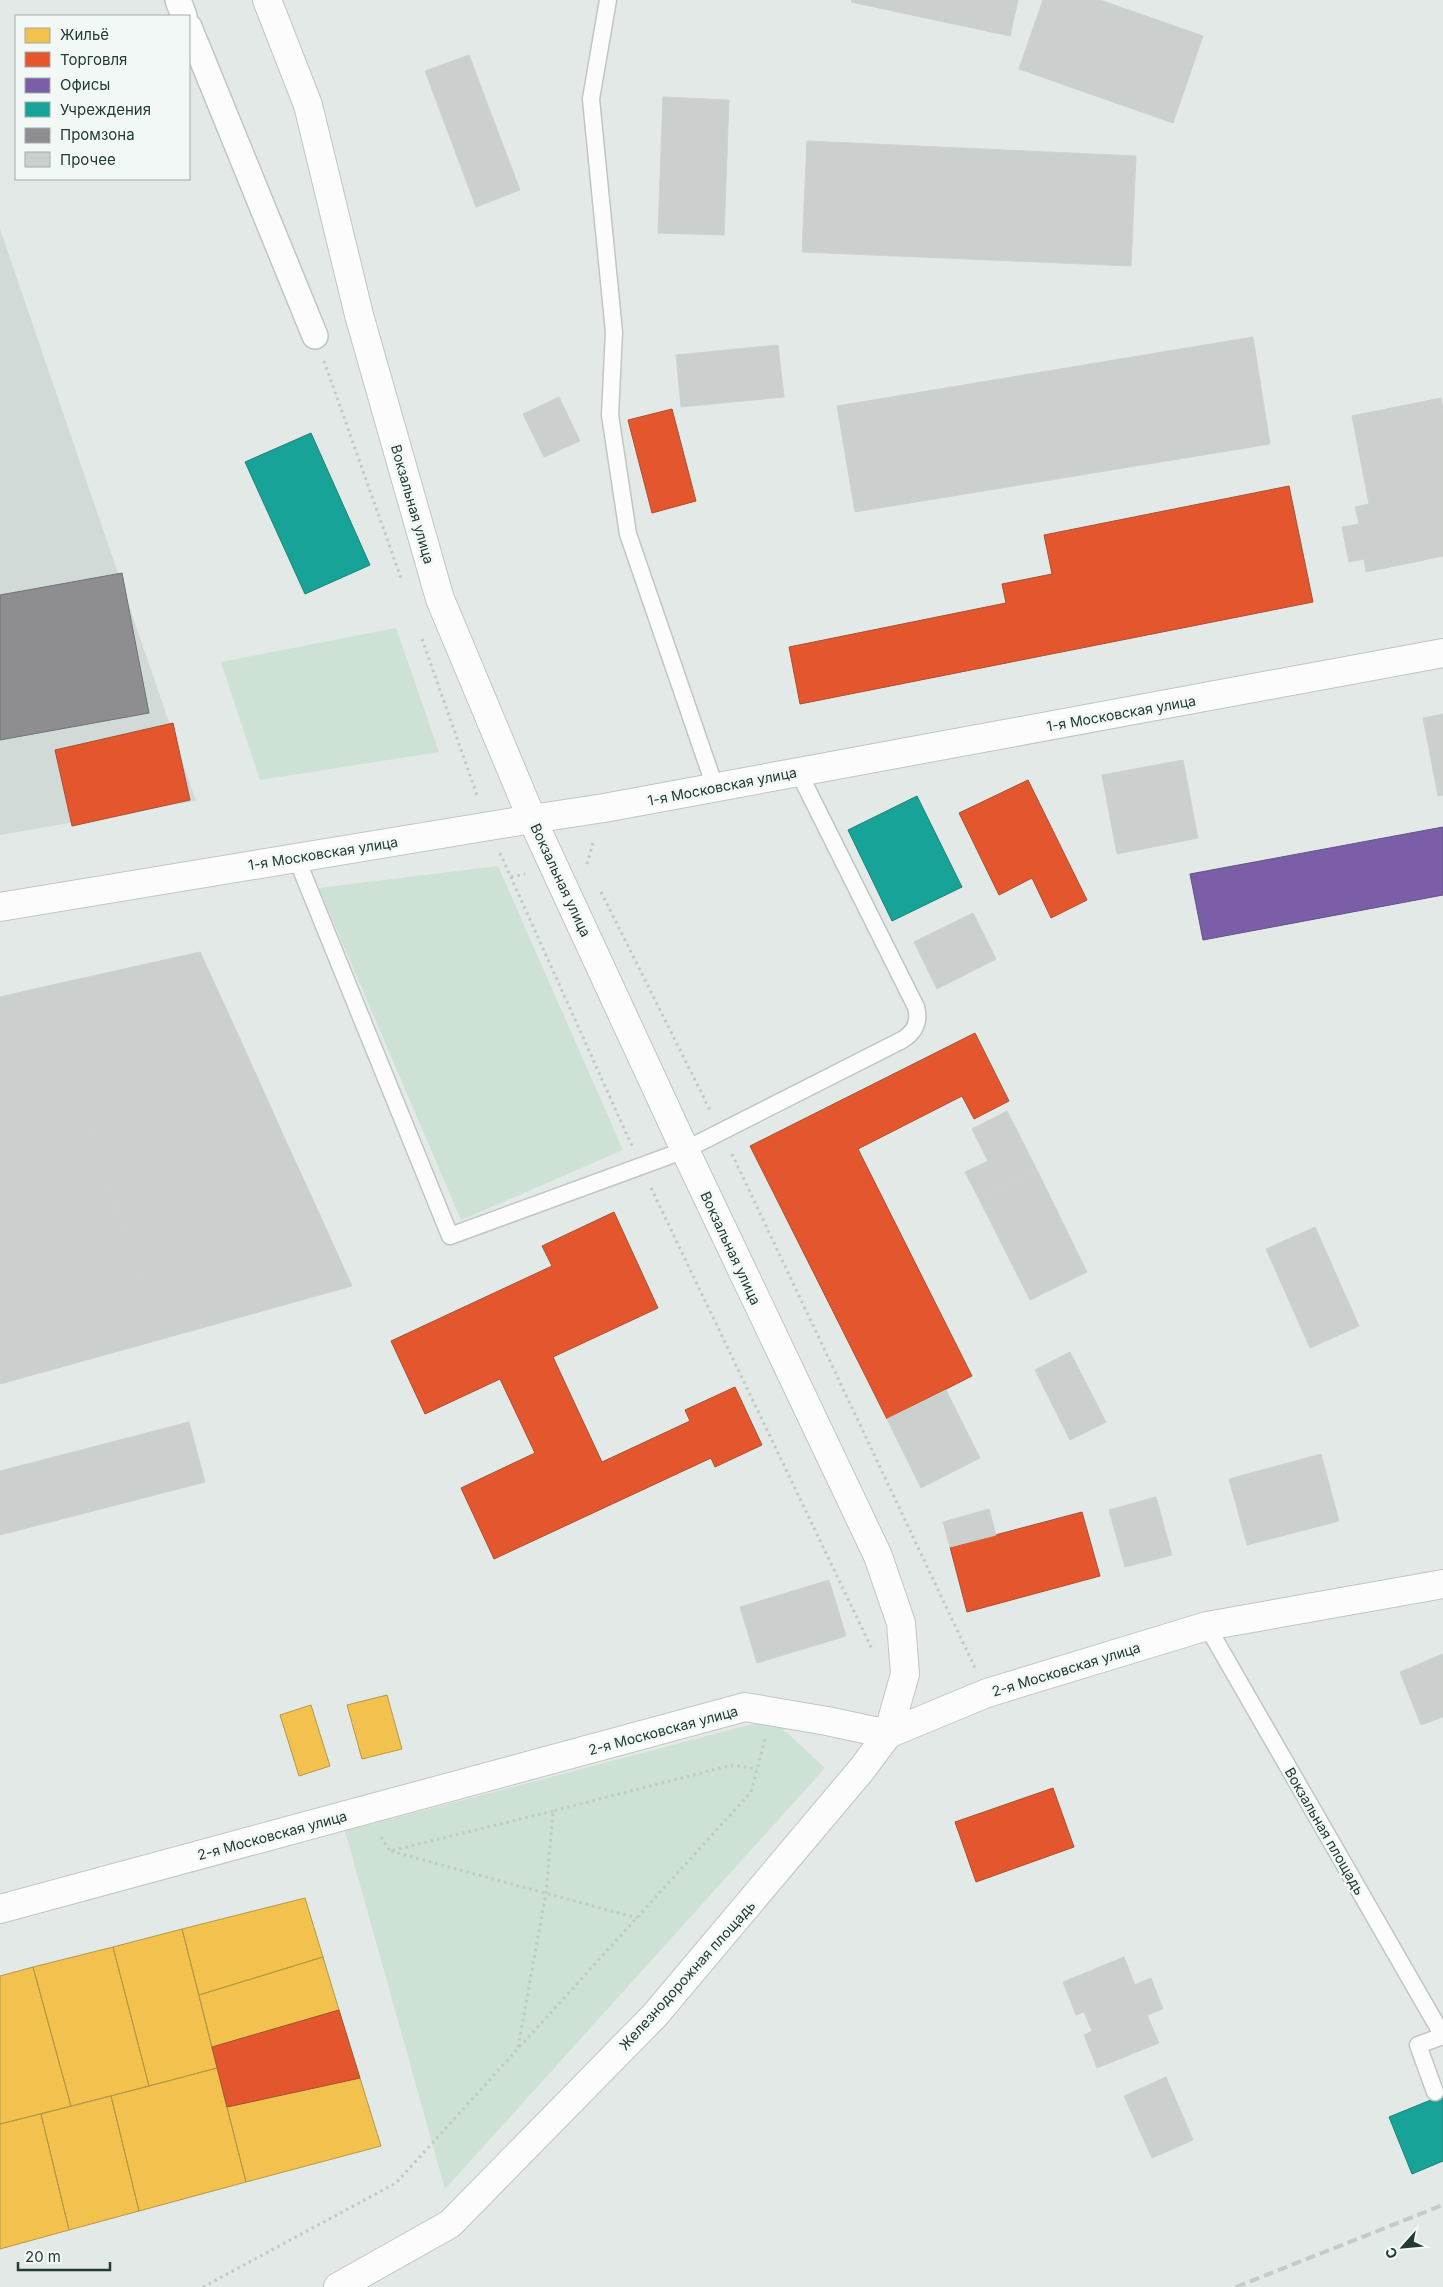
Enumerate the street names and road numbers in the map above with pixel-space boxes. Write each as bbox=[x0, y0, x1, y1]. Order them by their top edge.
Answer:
street label: Вокзальная улица bbox=[388, 442, 438, 566]
street label: 1-я Московская улица bbox=[1045, 691, 1197, 735]
street label: 1-я Московская улица bbox=[646, 763, 798, 809]
street label: Вокзальная улица bbox=[527, 821, 595, 939]
street label: 1-я Московская улица bbox=[247, 833, 399, 873]
street label: Вокзальная улица bbox=[697, 1189, 765, 1307]
street label: 2-я Московская улица bbox=[990, 1638, 1142, 1700]
street label: 2-я Московская улица bbox=[586, 1702, 740, 1758]
street label: Вокзальная площадь bbox=[1282, 1764, 1369, 1898]
street label: 2-я Московская улица bbox=[195, 1807, 349, 1863]
street label: Железнодорожная площадь bbox=[615, 1897, 759, 2053]

